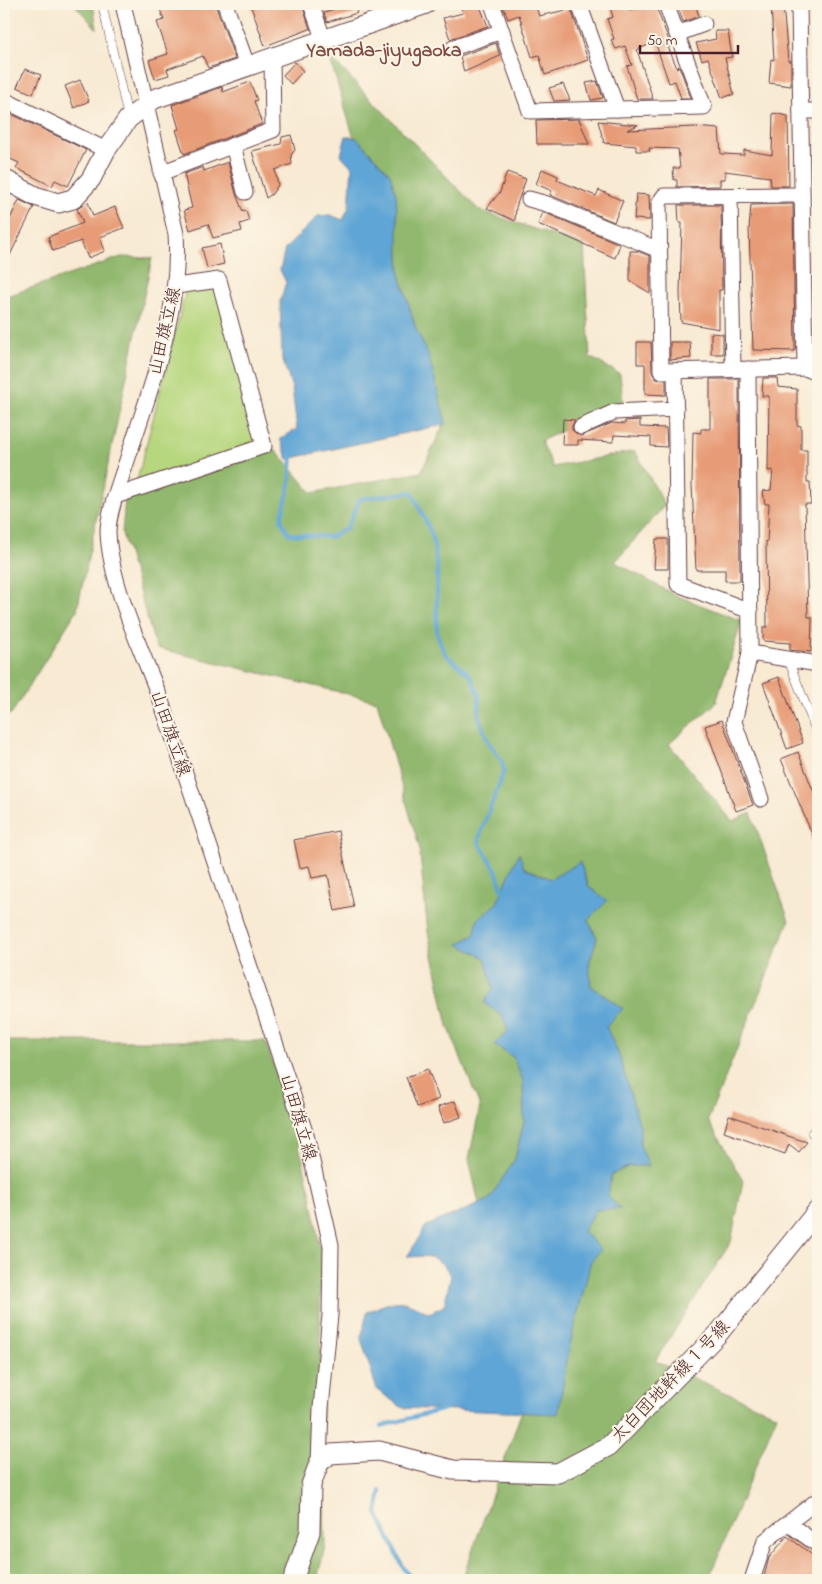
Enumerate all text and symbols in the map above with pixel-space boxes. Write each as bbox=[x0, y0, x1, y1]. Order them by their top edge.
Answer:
scale bar bbox=[640, 22, 737, 54]
text: 50 m bbox=[647, 30, 678, 52]
district label: Yamada-jiyugaoka bbox=[305, 37, 462, 67]
street label: 山田旗立線 bbox=[143, 285, 189, 378]
street label: 山田旗立線 bbox=[142, 687, 196, 780]
street label: 山田旗立線 bbox=[272, 1071, 322, 1164]
street label: 太白団地幹線１号線 bbox=[606, 1315, 737, 1450]

